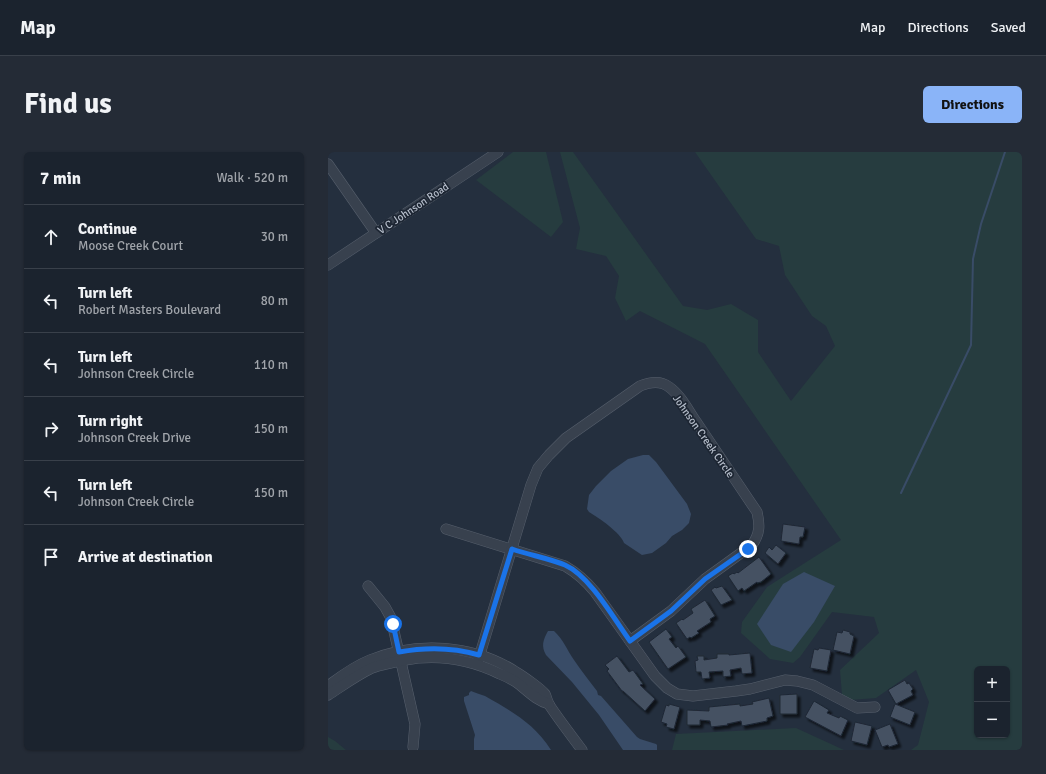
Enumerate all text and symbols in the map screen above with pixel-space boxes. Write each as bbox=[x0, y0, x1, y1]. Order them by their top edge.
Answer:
text: Map bbox=[20, 16, 56, 40]
text: Map bbox=[860, 19, 886, 36]
text: Directions bbox=[908, 19, 969, 36]
text: Saved bbox=[991, 19, 1026, 36]
button: Directions bbox=[923, 86, 1022, 123]
text: Find us bbox=[24, 87, 112, 121]
text: 7 min bbox=[40, 168, 81, 189]
text: Walk · 520 m bbox=[217, 170, 288, 186]
street label: V C Johnson Road bbox=[375, 180, 451, 237]
text: Continue bbox=[78, 220, 137, 238]
icon: ahead bbox=[40, 226, 62, 248]
text: 30 m bbox=[261, 229, 288, 245]
text: Moose Creek Court bbox=[78, 238, 183, 254]
text: Turn left bbox=[78, 284, 132, 302]
icon: left bbox=[40, 290, 62, 312]
text: 80 m bbox=[261, 293, 288, 309]
text: Robert Masters Boulevard bbox=[78, 302, 221, 318]
text: Turn left bbox=[78, 348, 132, 366]
icon: left bbox=[40, 354, 62, 376]
text: 110 m bbox=[254, 357, 288, 373]
text: Johnson Creek Circle bbox=[78, 366, 194, 382]
street label: Johnson Creek Circle bbox=[670, 392, 737, 480]
text: Turn right bbox=[78, 412, 143, 430]
icon: right bbox=[40, 418, 62, 440]
text: 150 m bbox=[254, 421, 288, 437]
text: Johnson Creek Drive bbox=[78, 430, 191, 446]
text: Turn left bbox=[78, 476, 132, 494]
icon: left bbox=[40, 482, 62, 504]
text: 150 m bbox=[254, 485, 288, 501]
text: Johnson Creek Circle bbox=[78, 494, 194, 510]
route end bbox=[739, 540, 757, 558]
icon: arrive bbox=[40, 546, 62, 568]
text: Arrive at destination bbox=[78, 548, 213, 566]
route start bbox=[384, 615, 402, 633]
map controls bbox=[974, 666, 1010, 738]
button: + bbox=[974, 666, 1010, 702]
button: − bbox=[974, 702, 1010, 738]

